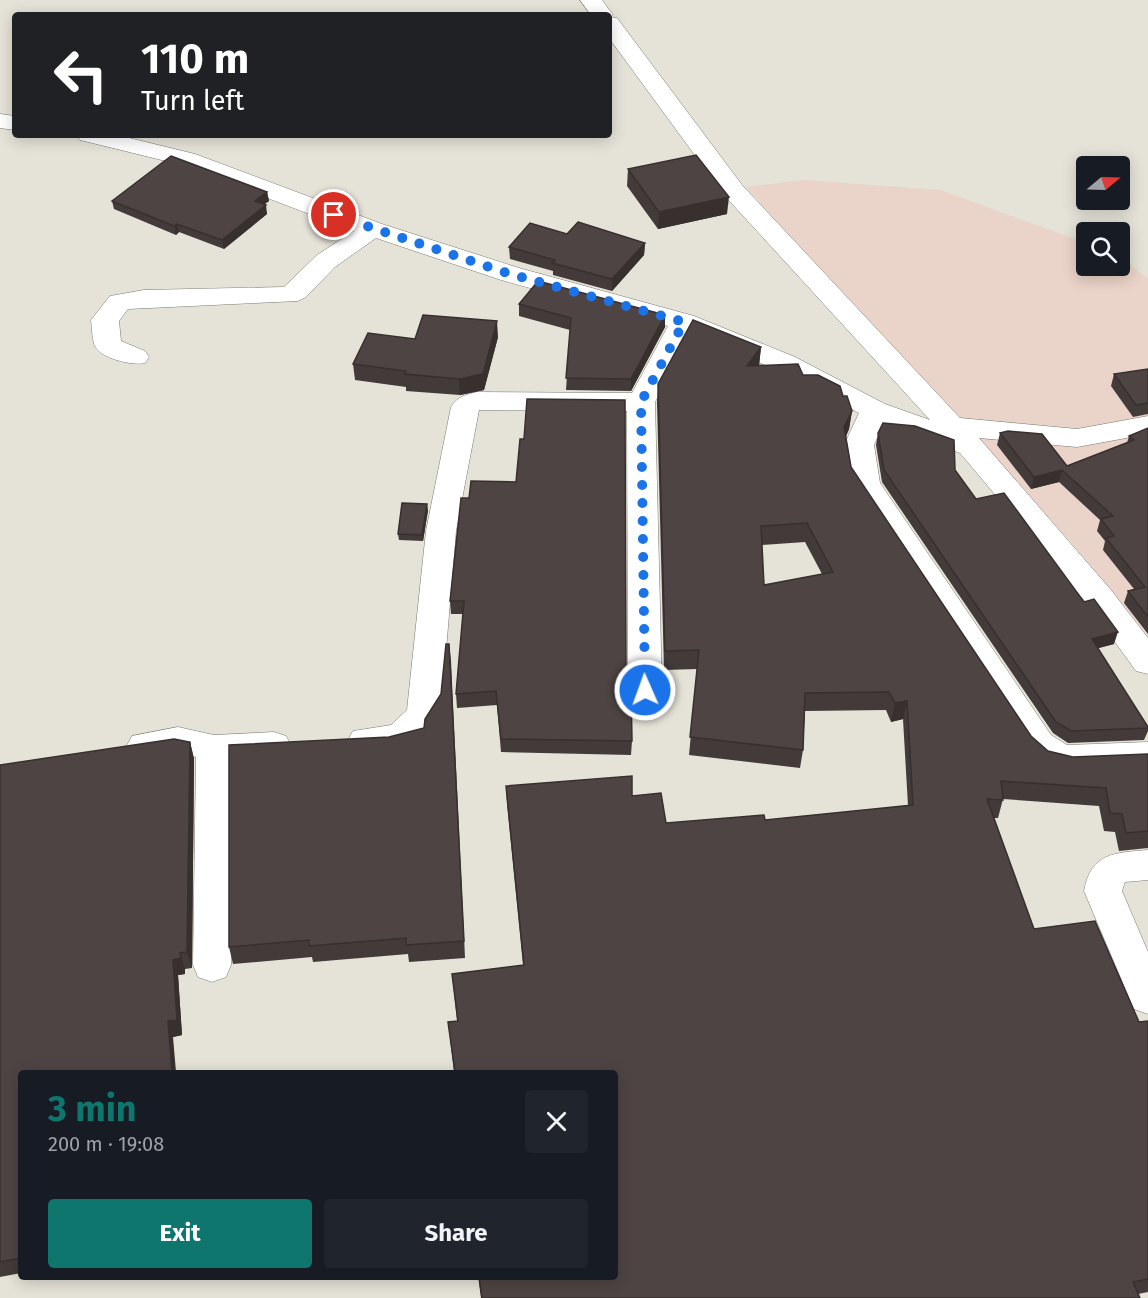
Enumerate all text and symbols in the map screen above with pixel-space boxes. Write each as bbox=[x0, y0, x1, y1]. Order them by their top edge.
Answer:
text: 110 m bbox=[141, 34, 249, 84]
icon: left bbox=[42, 36, 120, 114]
text: Turn left bbox=[141, 85, 244, 117]
north arrow bbox=[1076, 156, 1130, 210]
map controls bbox=[1076, 156, 1130, 276]
pin bbox=[308, 189, 359, 240]
icon: arrive bbox=[317, 198, 350, 231]
button: search bbox=[1076, 222, 1130, 276]
position arrow bbox=[613, 658, 677, 722]
text: 3 min bbox=[48, 1087, 137, 1131]
button: close bbox=[525, 1090, 588, 1153]
text: 200 m · 19:08 bbox=[48, 1132, 164, 1156]
button: Exit bbox=[48, 1199, 312, 1268]
button: Share bbox=[324, 1199, 588, 1268]

